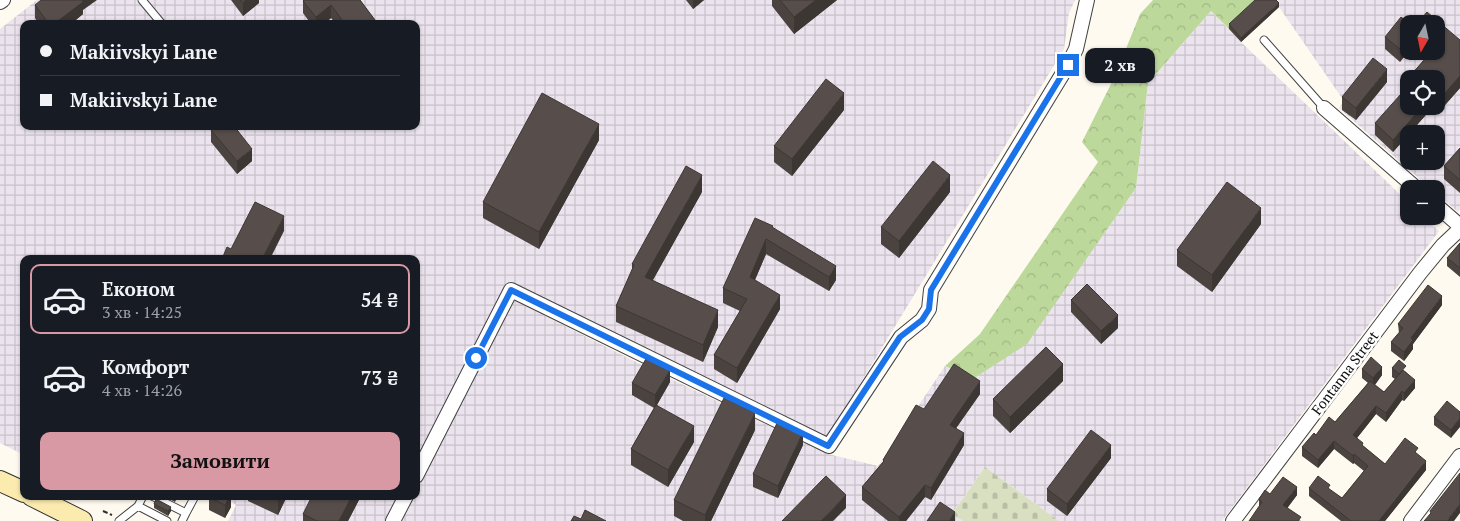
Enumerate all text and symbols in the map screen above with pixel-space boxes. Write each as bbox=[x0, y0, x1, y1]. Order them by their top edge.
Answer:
north arrow bbox=[1400, 15, 1445, 60]
map controls bbox=[1400, 15, 1445, 225]
text: Makiivskyi Lane bbox=[70, 39, 217, 64]
callout: 2 хв bbox=[1086, 48, 1156, 82]
route end bbox=[1057, 54, 1079, 76]
text: 2 хв bbox=[1104, 54, 1136, 76]
button: locate bbox=[1400, 70, 1445, 115]
text: Makiivskyi Lane bbox=[70, 87, 217, 112]
button: + bbox=[1400, 125, 1445, 170]
button: − bbox=[1400, 180, 1445, 225]
text: Економ bbox=[102, 276, 175, 301]
icon: car bbox=[42, 277, 87, 322]
text: 54 ₴ bbox=[361, 287, 398, 312]
text: 3 хв · 14:25 bbox=[102, 301, 182, 323]
street label: Fontanna Street bbox=[1307, 326, 1383, 419]
route start bbox=[465, 347, 487, 369]
text: Комфорт bbox=[102, 354, 189, 379]
icon: car bbox=[42, 355, 87, 400]
text: 73 ₴ bbox=[361, 365, 398, 390]
text: 4 хв · 14:26 bbox=[102, 379, 182, 401]
button: Замовити bbox=[40, 432, 400, 490]

